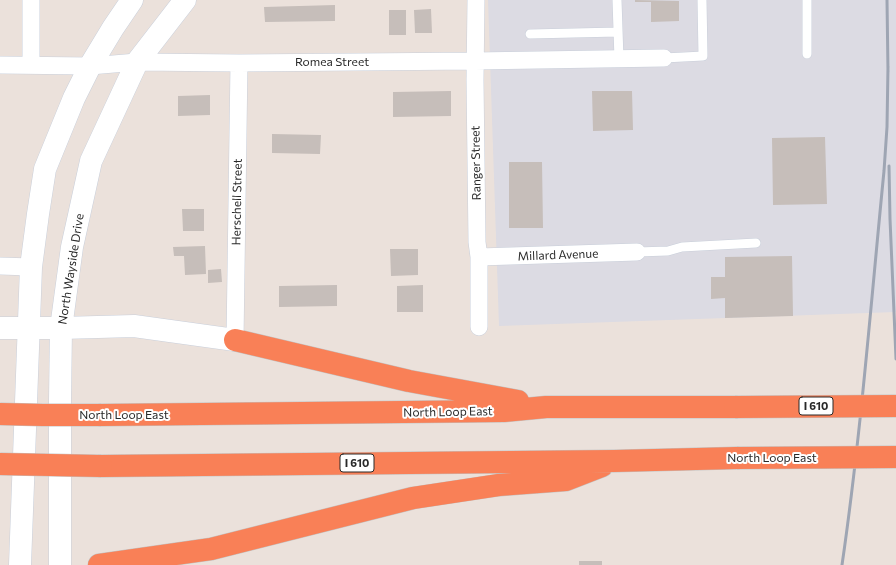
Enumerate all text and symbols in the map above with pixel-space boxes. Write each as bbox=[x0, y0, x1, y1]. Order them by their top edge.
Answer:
street label: Romea Street bbox=[295, 55, 369, 69]
street label: Ranger Street bbox=[468, 125, 484, 201]
street label: Herschell Street bbox=[229, 158, 245, 246]
street label: North Wayside Drive bbox=[55, 213, 87, 325]
street label: Millard Avenue bbox=[517, 246, 599, 264]
road number: I 610 bbox=[799, 397, 833, 415]
street label: North Loop East bbox=[403, 404, 493, 420]
street label: North Loop East bbox=[79, 408, 169, 422]
street label: North Loop East bbox=[727, 451, 817, 465]
road number: I 610 bbox=[340, 454, 374, 472]

